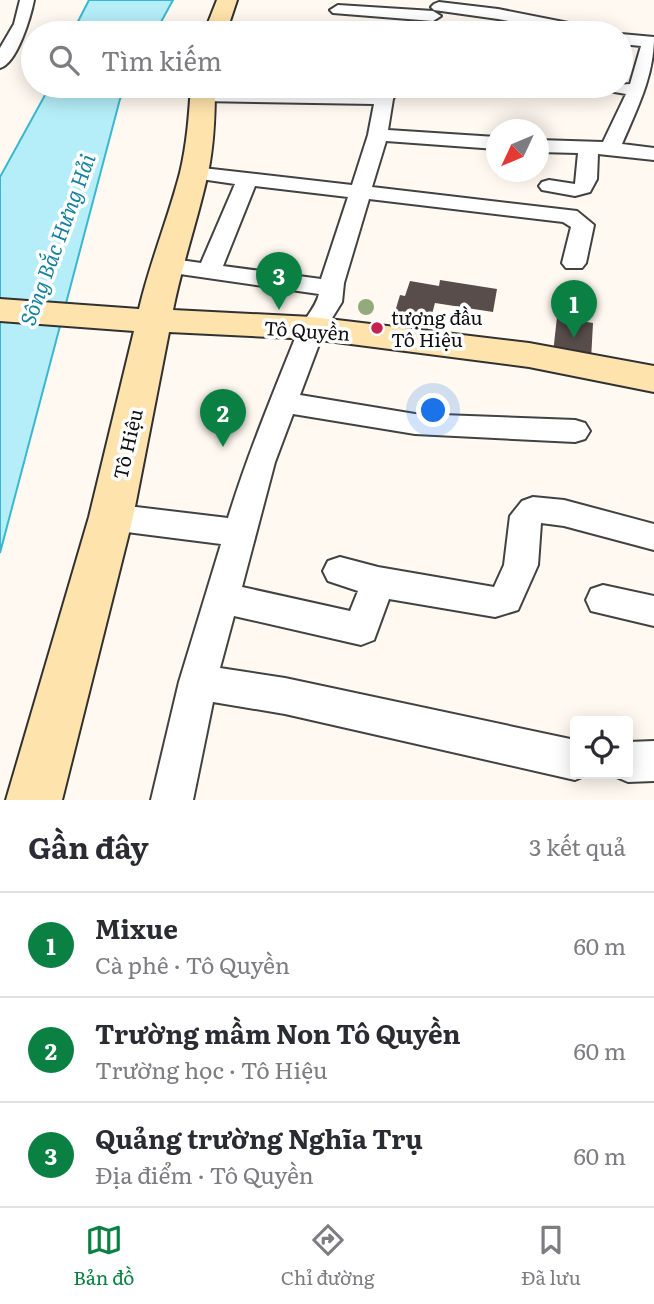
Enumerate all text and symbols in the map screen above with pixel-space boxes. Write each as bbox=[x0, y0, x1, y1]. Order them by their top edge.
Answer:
search box bbox=[21, 21, 633, 98]
text: Tìm kiếm bbox=[101, 40, 222, 79]
icon: search bbox=[45, 41, 83, 79]
north arrow bbox=[486, 119, 549, 182]
water label: Sông Bắc Hưng Hải bbox=[11, 148, 102, 329]
pin: 3 bbox=[256, 252, 302, 310]
pin: 1 bbox=[551, 280, 597, 338]
place label: tượng đầu Tô Hiệu bbox=[391, 303, 483, 353]
street label: Tô Quyền bbox=[263, 313, 351, 347]
marker: tượng đầu Tô Hiệu bbox=[369, 320, 385, 336]
pin: 2 bbox=[200, 389, 246, 447]
your location bbox=[416, 393, 450, 427]
street label: Tô Hiệu bbox=[105, 406, 149, 482]
map controls bbox=[570, 716, 633, 779]
button: locate bbox=[570, 716, 633, 779]
text: Gần đây bbox=[28, 824, 149, 868]
text: 3 kết quả bbox=[529, 829, 626, 863]
text: Mixue bbox=[95, 908, 178, 947]
text: 1 bbox=[46, 928, 56, 962]
text: 60 m bbox=[573, 928, 626, 962]
text: Cà phê · Tô Quyền bbox=[95, 947, 290, 981]
text: Trường mầm Non Tô Quyền bbox=[95, 1013, 461, 1052]
text: 2 bbox=[45, 1033, 57, 1067]
text: 60 m bbox=[573, 1033, 626, 1067]
text: Trường học · Tô Hiệu bbox=[95, 1052, 328, 1086]
text: Quảng trường Nghĩa Trụ bbox=[95, 1118, 423, 1157]
text: 3 bbox=[45, 1138, 57, 1172]
text: 60 m bbox=[573, 1138, 626, 1172]
text: Địa điểm · Tô Quyền bbox=[95, 1157, 314, 1191]
tab: Bản đồ bbox=[73, 1221, 134, 1291]
tab: Chỉ đường bbox=[281, 1221, 375, 1291]
tab: Đã lưu bbox=[521, 1221, 581, 1291]

